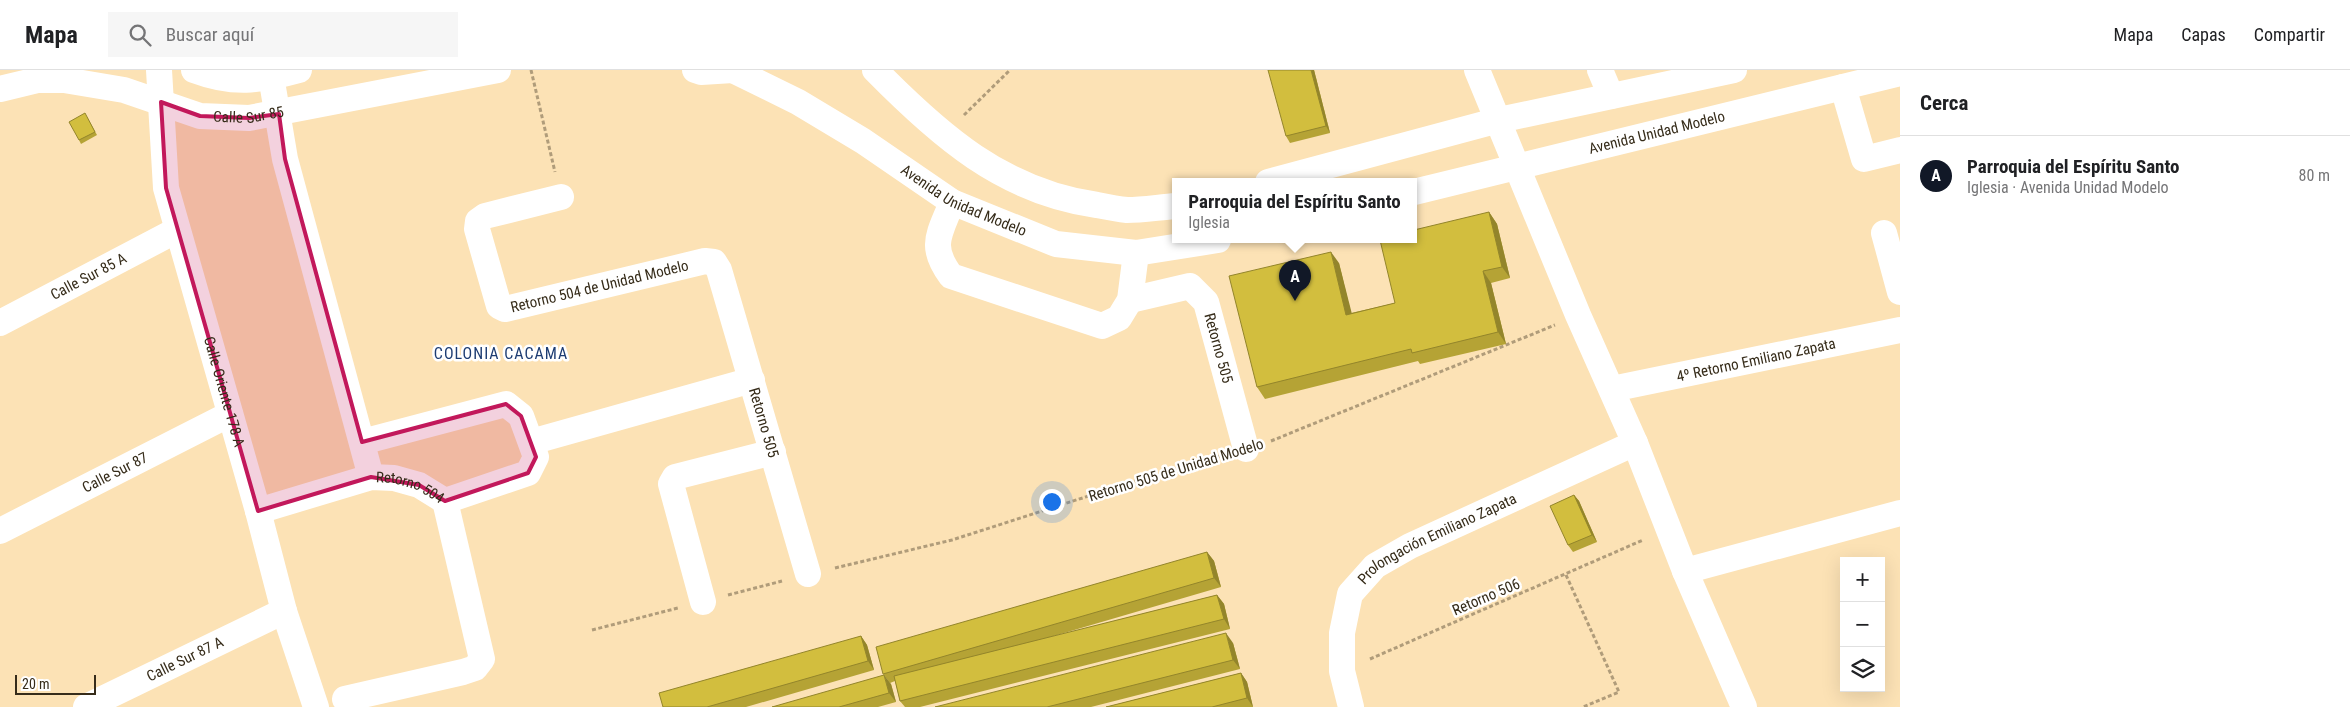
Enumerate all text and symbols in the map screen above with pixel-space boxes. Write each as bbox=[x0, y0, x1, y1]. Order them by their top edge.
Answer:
search box bbox=[108, 12, 458, 57]
text: Mapa bbox=[25, 21, 78, 49]
icon: search bbox=[126, 21, 154, 49]
text: Buscar aquí bbox=[166, 23, 254, 46]
text: Mapa bbox=[2114, 24, 2153, 45]
text: Capas bbox=[2181, 24, 2226, 45]
text: Compartir bbox=[2254, 24, 2325, 45]
text: Cerca bbox=[1920, 91, 1968, 115]
street label: Calle Sur 85 bbox=[213, 102, 285, 127]
street label: Avenida Unidad Modelo bbox=[1587, 107, 1727, 158]
text: Parroquia del Espíritu Santo bbox=[1967, 155, 2179, 178]
street label: Avenida Unidad Modelo bbox=[897, 161, 1029, 240]
text: A bbox=[1931, 166, 1941, 185]
text: 80 m bbox=[2298, 166, 2330, 185]
popup bbox=[1172, 178, 1417, 243]
text: Iglesia · Avenida Unidad Modelo bbox=[1967, 178, 2169, 197]
text: Parroquia del Espíritu Santo bbox=[1188, 190, 1401, 213]
text: Iglesia bbox=[1188, 213, 1230, 232]
street label: Calle Sur 85 A bbox=[48, 249, 130, 304]
street label: Retorno 504 de Unidad Modelo bbox=[509, 256, 690, 316]
pin: A bbox=[1279, 260, 1311, 301]
street label: Retorno 505 bbox=[1200, 311, 1237, 385]
street label: 4º Retorno Emiliano Zapata bbox=[1675, 334, 1837, 386]
street label: Calle Oriente 178 A bbox=[200, 335, 248, 449]
district label: COLONIA CACAMA bbox=[434, 344, 568, 363]
street label: Retorno 505 bbox=[745, 386, 782, 460]
street label: Retorno 505 de Unidad Modelo bbox=[1086, 435, 1266, 505]
street label: Calle Sur 87 bbox=[79, 448, 151, 497]
street label: Retorno 504 bbox=[376, 468, 448, 507]
your location bbox=[1039, 489, 1065, 515]
street label: Prolongación Emiliano Zapata bbox=[1354, 490, 1519, 588]
map controls bbox=[1840, 557, 1885, 692]
button: + bbox=[1840, 557, 1885, 602]
street label: Retorno 506 bbox=[1449, 575, 1523, 619]
button: − bbox=[1840, 602, 1885, 647]
street label: Calle Sur 87 A bbox=[144, 633, 227, 685]
button: layers bbox=[1840, 647, 1885, 692]
scale bar bbox=[15, 672, 96, 695]
text: 20 m bbox=[22, 676, 50, 692]

